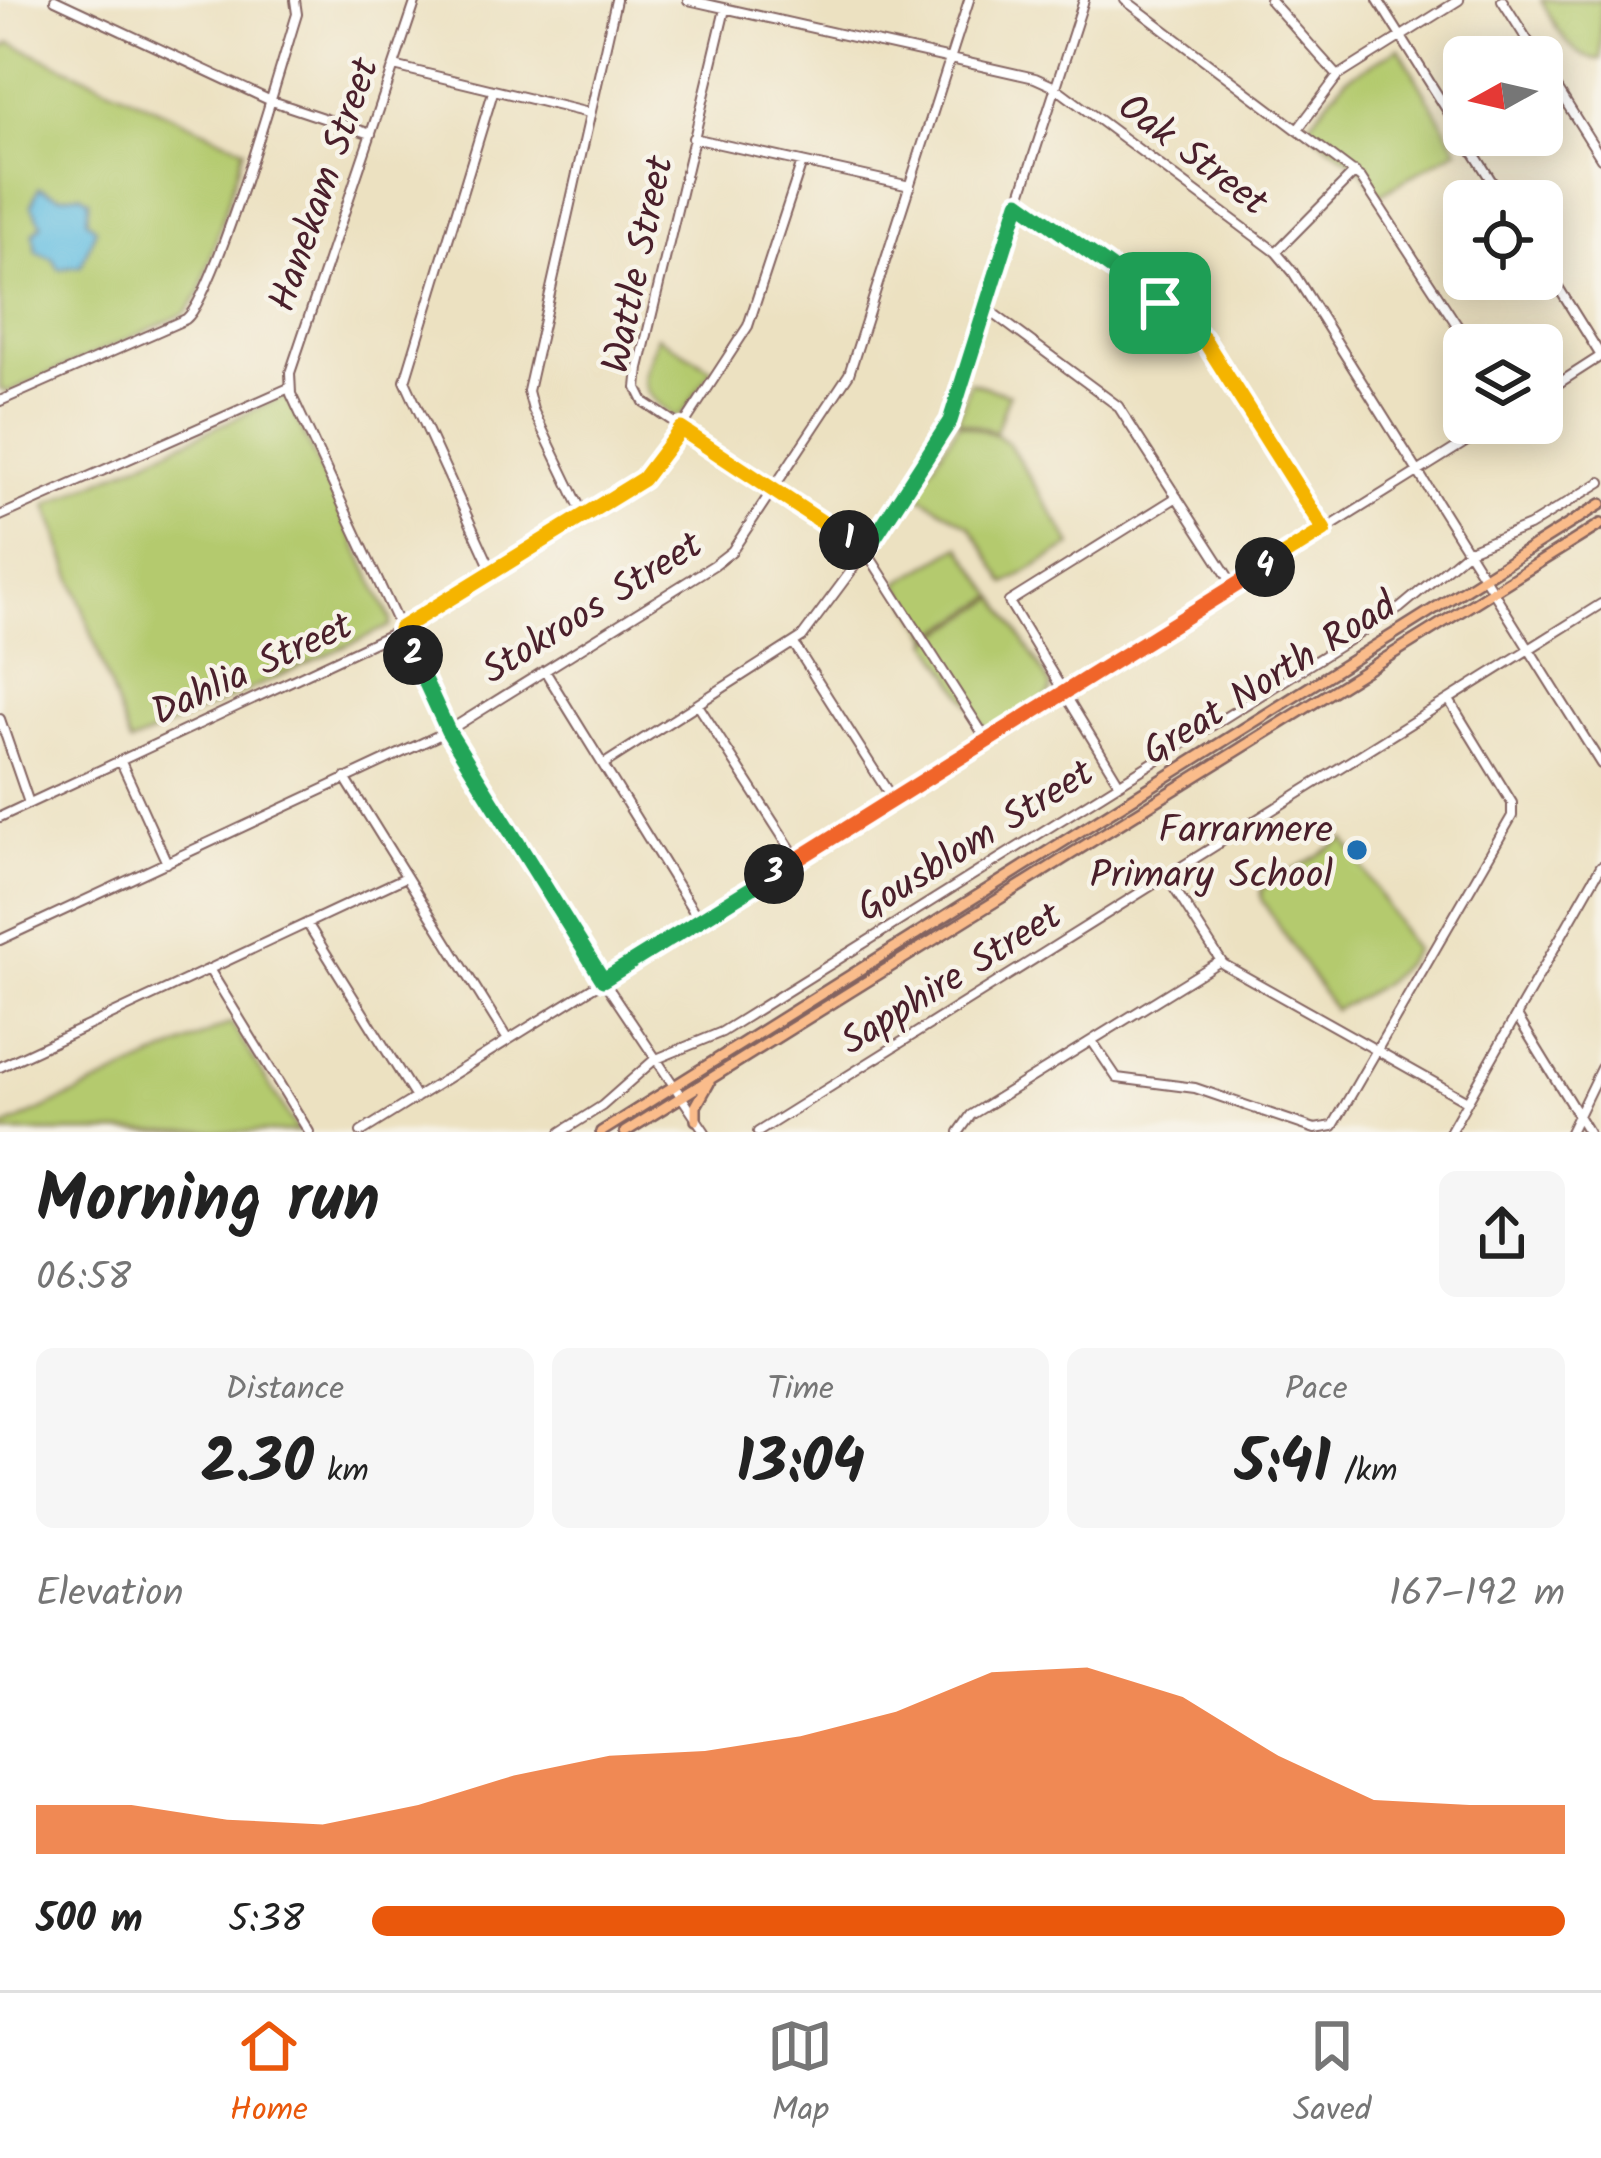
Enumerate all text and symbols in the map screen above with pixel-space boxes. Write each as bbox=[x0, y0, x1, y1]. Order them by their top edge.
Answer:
north arrow bbox=[1443, 36, 1563, 156]
map controls bbox=[1443, 36, 1563, 444]
street label: Hanekam Street bbox=[253, 49, 399, 321]
street label: Oak Street bbox=[1103, 79, 1281, 234]
street label: Wattle Street bbox=[587, 150, 693, 379]
button: locate bbox=[1443, 180, 1563, 300]
pin bbox=[1109, 252, 1211, 354]
icon: arrive bbox=[1127, 270, 1193, 336]
button: layers bbox=[1443, 324, 1563, 444]
pin: 1 bbox=[819, 510, 879, 570]
text: 1 bbox=[844, 513, 854, 566]
street label: Stokroos Street bbox=[470, 516, 717, 702]
pin: 4 bbox=[1235, 537, 1295, 597]
text: 4 bbox=[1256, 540, 1274, 593]
street label: Great North Road bbox=[1131, 576, 1411, 784]
street label: Dahlia Street bbox=[142, 597, 364, 744]
pin: 2 bbox=[383, 625, 443, 685]
text: 2 bbox=[403, 628, 423, 681]
street label: Gousblom Street bbox=[845, 744, 1108, 940]
place label: Farrarmere Primary School bbox=[1090, 801, 1333, 908]
marker: Farrarmere Primary School bbox=[1344, 837, 1370, 863]
pin: 3 bbox=[744, 844, 804, 904]
text: 3 bbox=[765, 847, 783, 900]
street label: Sapphire Street bbox=[829, 887, 1076, 1073]
text: Morning run bbox=[36, 1150, 380, 1255]
button: share bbox=[1439, 1171, 1565, 1297]
text: 06:58 bbox=[36, 1248, 131, 1310]
text: Distance bbox=[226, 1364, 344, 1417]
text: Time bbox=[767, 1364, 834, 1417]
text: Pace bbox=[1285, 1364, 1348, 1417]
text: 2.30 bbox=[201, 1417, 314, 1513]
text: 13:04 bbox=[736, 1417, 865, 1513]
text: 5:41 bbox=[1235, 1417, 1331, 1513]
text: km bbox=[314, 1446, 369, 1499]
text: /km bbox=[1331, 1446, 1397, 1499]
text: Elevation bbox=[36, 1564, 184, 1626]
text: 167–192 m bbox=[1389, 1564, 1565, 1626]
text: 500 m bbox=[36, 1890, 143, 1952]
text: 5:38 bbox=[228, 1890, 304, 1952]
tab: Home bbox=[230, 2013, 308, 2138]
tab: Map bbox=[767, 2013, 833, 2138]
tab: Saved bbox=[1293, 2013, 1371, 2138]

